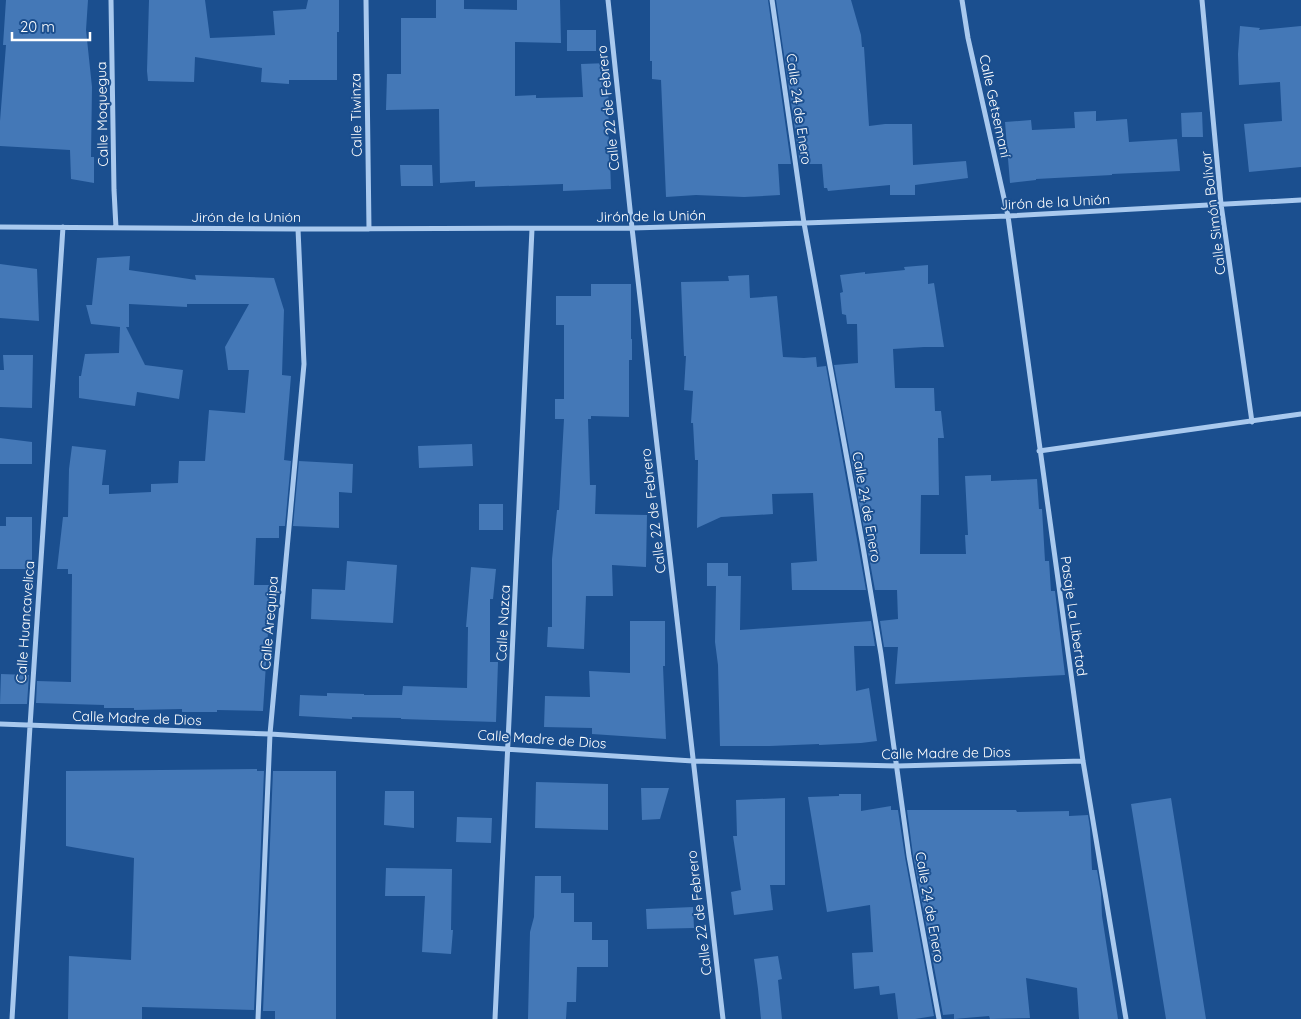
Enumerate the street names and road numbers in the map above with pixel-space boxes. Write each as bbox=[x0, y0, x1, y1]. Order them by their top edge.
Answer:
street label: Calle 22 de Febrero bbox=[592, 44, 624, 172]
street label: Calle 24 de Enero bbox=[782, 52, 816, 166]
street label: Calle Getsemaní bbox=[975, 53, 1015, 159]
street label: Calle Moquegua bbox=[92, 61, 112, 167]
street label: Calle Tiwinza bbox=[346, 73, 366, 157]
street label: Calle Simón Bolívar bbox=[1196, 149, 1230, 276]
street label: Jirón de la Unión bbox=[1000, 190, 1110, 214]
street label: Jirón de la Unión bbox=[596, 206, 706, 226]
street label: Jirón de la Unión bbox=[191, 208, 301, 226]
street label: Calle 22 de Febrero bbox=[636, 447, 670, 575]
street label: Calle 24 de Enero bbox=[848, 450, 886, 564]
street label: Pasaje La Libertad bbox=[1057, 555, 1091, 677]
street label: Calle Huancavelica bbox=[12, 560, 38, 684]
street label: Calle Arequipa bbox=[256, 575, 282, 671]
street label: Calle Nazca bbox=[492, 584, 514, 662]
street label: Calle Madre de Dios bbox=[72, 707, 202, 729]
street label: Calle Madre de Dios bbox=[477, 726, 607, 752]
street label: Calle Madre de Dios bbox=[881, 743, 1011, 763]
street label: Calle 22 de Febrero bbox=[682, 849, 716, 977]
street label: Calle 24 de Enero bbox=[911, 850, 949, 964]

